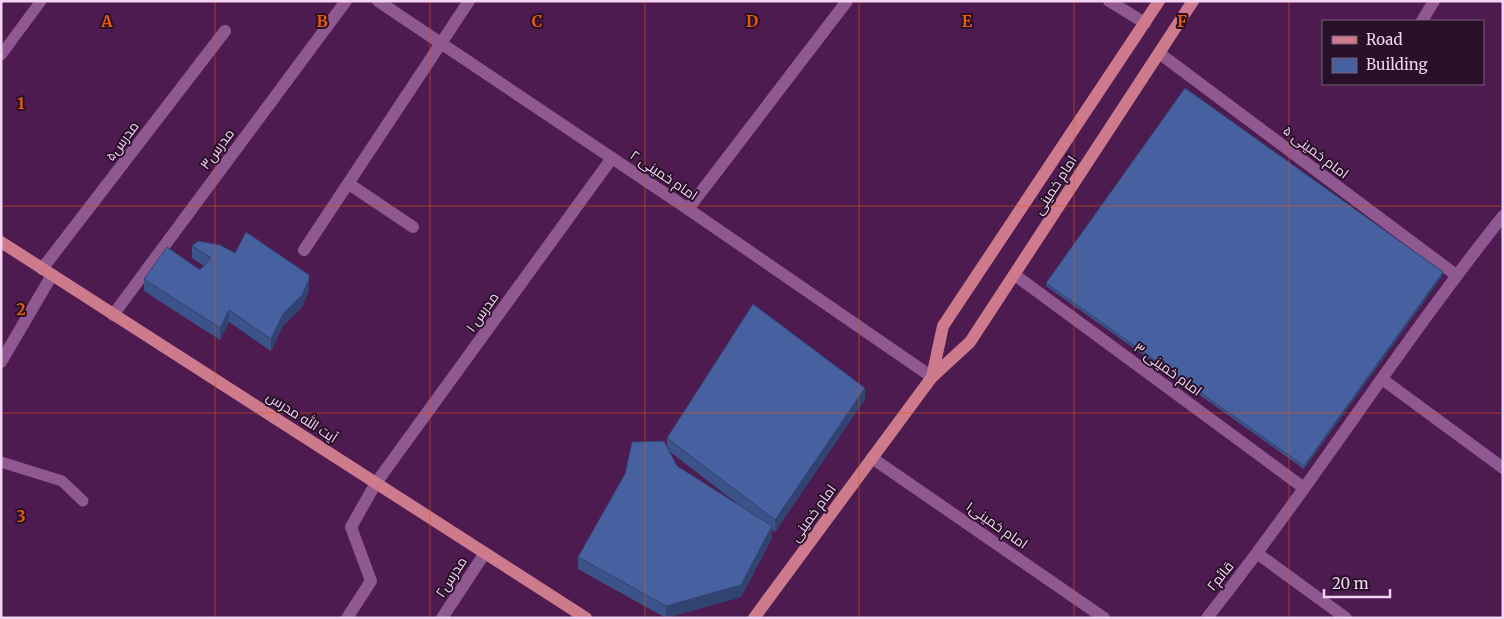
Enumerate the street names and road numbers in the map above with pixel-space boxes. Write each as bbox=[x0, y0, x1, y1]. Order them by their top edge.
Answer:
street label: مدرس۵ bbox=[101, 118, 143, 164]
street label: امام خمینی ۵ bbox=[1279, 121, 1352, 183]
street label: مدرس۳ bbox=[196, 125, 238, 173]
street label: امام خمینی ۲ bbox=[626, 146, 701, 205]
street label: امام خمینی bbox=[1029, 152, 1082, 218]
street label: مدرس ۱ bbox=[462, 289, 502, 335]
street label: امام خمینی ۳ bbox=[1130, 338, 1205, 400]
street label: آیت الله مدرس bbox=[263, 387, 341, 447]
street label: امام خمینی bbox=[786, 481, 841, 546]
street label: امام خمینی۱ bbox=[962, 497, 1031, 554]
street label: مدرس۲ bbox=[431, 553, 471, 601]
street label: قائم۲ bbox=[1203, 558, 1238, 595]

